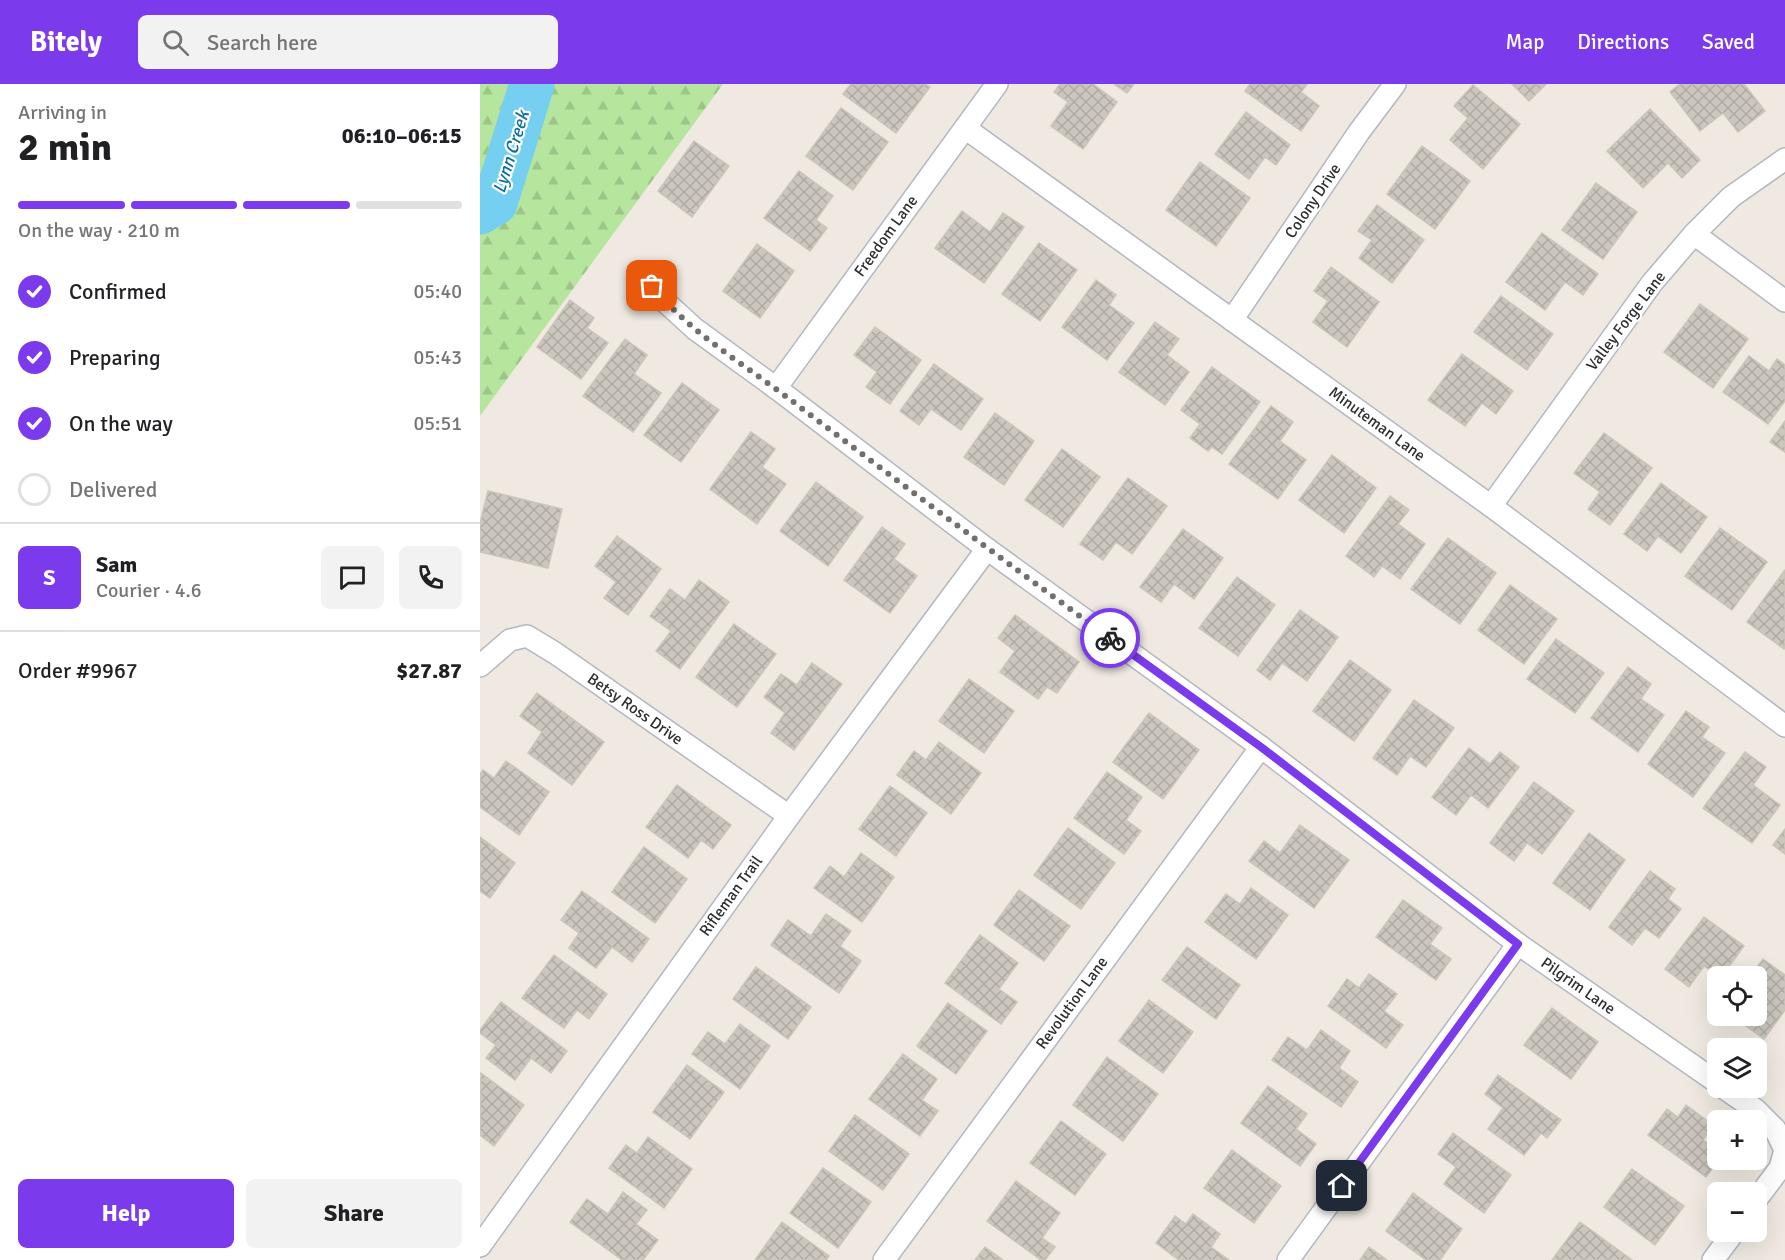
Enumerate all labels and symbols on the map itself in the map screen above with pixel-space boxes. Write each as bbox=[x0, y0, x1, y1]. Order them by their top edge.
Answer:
water label: Lynn Creek bbox=[488, 106, 534, 196]
street label: Colony Drive bbox=[1281, 160, 1345, 242]
street label: Freedom Lane bbox=[850, 191, 922, 281]
pin bbox=[626, 260, 677, 311]
street label: Valley Forge Lane bbox=[1582, 267, 1670, 375]
street label: Minuteman Lane bbox=[1325, 382, 1429, 466]
courier bbox=[1080, 608, 1140, 668]
street label: Betsy Ross Drive bbox=[583, 669, 687, 749]
street label: Rifleman Trail bbox=[695, 852, 767, 940]
street label: Revolution Lane bbox=[1032, 953, 1112, 1053]
street label: Pilgrim Lane bbox=[1537, 953, 1619, 1019]
pin bbox=[1316, 1160, 1367, 1211]

